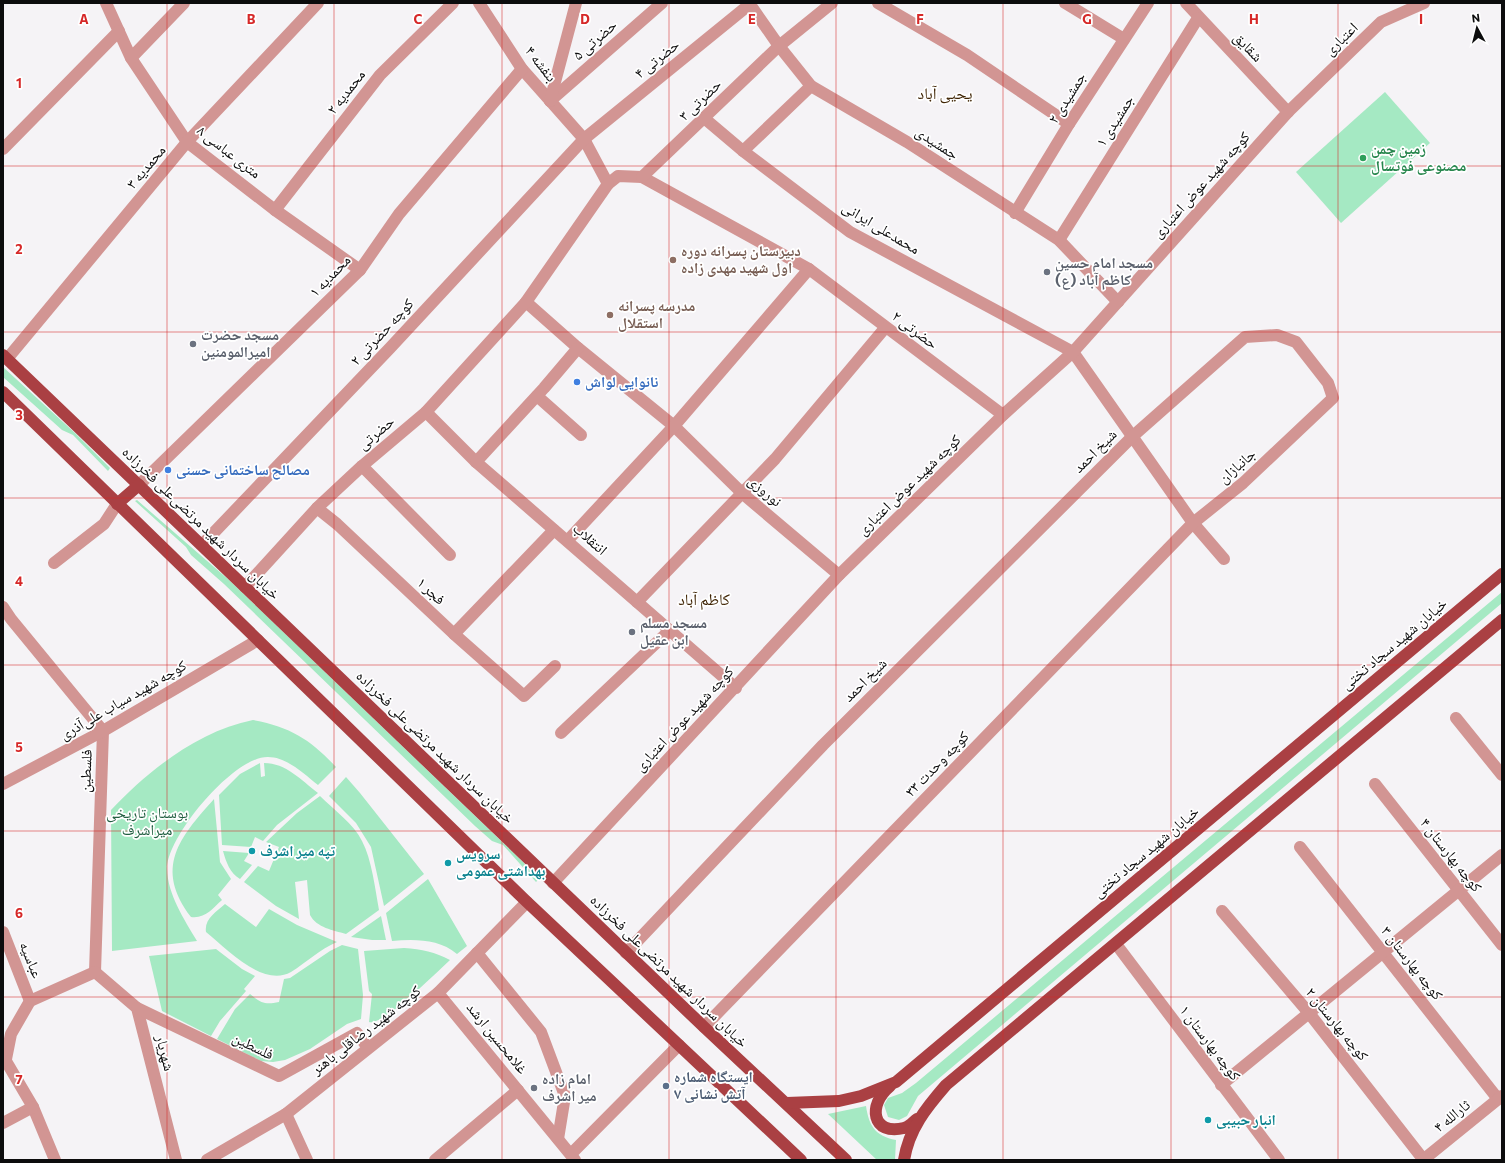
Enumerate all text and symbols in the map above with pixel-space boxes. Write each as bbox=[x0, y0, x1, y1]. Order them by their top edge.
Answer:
north arrow bbox=[1457, 8, 1497, 48]
text: A bbox=[79, 11, 89, 27]
text: B bbox=[247, 11, 256, 27]
text: C bbox=[414, 11, 423, 27]
text: D bbox=[580, 11, 590, 27]
text: E bbox=[748, 11, 756, 27]
text: F bbox=[916, 11, 924, 27]
text: G bbox=[1082, 11, 1092, 27]
text: H bbox=[1249, 11, 1259, 27]
text: I bbox=[1419, 11, 1423, 27]
text: N bbox=[1471, 11, 1481, 25]
street label: حضرتی ۵ bbox=[569, 15, 622, 65]
street label: اعتباری bbox=[1320, 18, 1362, 60]
street label: شقایق bbox=[1229, 28, 1267, 66]
street label: حضرتی ۴ bbox=[630, 34, 684, 83]
street label: بنفشه ۴ bbox=[522, 42, 561, 85]
street label: محمدیه ۲ bbox=[322, 65, 369, 117]
street label: جمشیدی ۲ bbox=[1043, 68, 1091, 128]
street label: حضرتی ۳ bbox=[674, 74, 726, 125]
text: 1 bbox=[16, 75, 22, 91]
district label: یحیی آباد bbox=[918, 83, 972, 104]
street label: جمشیدی ۱ bbox=[1091, 91, 1139, 151]
street label: ۸ متری عباسی bbox=[193, 121, 265, 183]
street label: جمشیدی bbox=[912, 122, 963, 165]
street label: کوچه شهید عوض اعتباری bbox=[1148, 127, 1254, 243]
place label: زمین چمن مصنوعی فوتسال bbox=[1371, 139, 1466, 175]
street label: محمدیه ۳ bbox=[122, 141, 169, 192]
marker: زمین چمن مصنوعی فوتسال bbox=[1358, 153, 1368, 163]
street label: محمدعلی ایرانی bbox=[838, 197, 924, 259]
text: 2 bbox=[15, 241, 23, 257]
place label: دبیرستان پسرانه دوره اول شهید مهدی زاده bbox=[681, 241, 801, 277]
street label: محمدیه ۱ bbox=[305, 250, 354, 300]
place label: مسجد امام حسین (ع) کاظم آباد bbox=[1055, 253, 1153, 290]
marker: دبیرستان پسرانه دوره اول شهید مهدی زاده bbox=[668, 255, 678, 265]
marker: مسجد امام حسین (ع) کاظم آباد bbox=[1042, 267, 1052, 277]
street label: کوچه حضرتی ۲ bbox=[346, 294, 418, 370]
place label: مدرسه پسرانه استقلال bbox=[618, 296, 695, 332]
street label: حضرتی ۲ bbox=[888, 306, 942, 354]
marker: مدرسه پسرانه استقلال bbox=[605, 310, 615, 320]
place label: مسجد حضرت امیرالمومنین bbox=[201, 325, 279, 361]
marker: مسجد حضرت امیرالمومنین bbox=[188, 339, 198, 349]
place label: نانوایی لواش bbox=[585, 372, 658, 391]
marker: نانوایی لواش bbox=[572, 377, 582, 387]
text: 3 bbox=[15, 407, 23, 423]
street label: حضرتی bbox=[353, 411, 399, 454]
street label: شیخ احمد bbox=[1069, 425, 1121, 477]
street label: کوچه شهید عوض اعتباری bbox=[853, 430, 965, 540]
street label: خیابان سردار شهید مرتضی‌علی فخرزاده bbox=[118, 442, 285, 604]
street label: جانبازان bbox=[1214, 444, 1260, 488]
place label: مصالح ساختمانی حسنی bbox=[176, 460, 310, 480]
marker: مصالح ساختمانی حسنی bbox=[163, 465, 173, 475]
street label: نوروزی bbox=[744, 471, 786, 511]
street label: انتقلاب bbox=[569, 518, 612, 558]
text: 4 bbox=[15, 573, 23, 589]
street label: فجر ۱ bbox=[413, 573, 450, 608]
district label: کاظم آباد bbox=[678, 589, 730, 610]
street label: خیابان شهید سجاد تختی bbox=[1337, 593, 1452, 694]
place label: مسجد مسلم ابن عقیل bbox=[640, 613, 707, 649]
marker: مسجد مسلم ابن عقیل bbox=[627, 627, 637, 637]
street label: شیخ احمد bbox=[839, 654, 891, 706]
street label: کوچه شهید سیاب علی‌آذری bbox=[56, 656, 190, 744]
street label: کوچه شهید عوض اعتباری bbox=[630, 662, 738, 776]
street label: خیابان سردار شهید مرتضی‌علی فخرزاده bbox=[352, 666, 519, 828]
street label: کوچه وحدت ۳۳ bbox=[901, 727, 973, 800]
text: 5 bbox=[15, 739, 23, 755]
street label: فلسطین bbox=[75, 749, 97, 793]
street label: خیابان شهید سجاد تختی bbox=[1089, 801, 1204, 902]
park label: بوستان تاریخی میراشرف bbox=[106, 803, 188, 839]
street label: کوچه بهارستان ۴ bbox=[1416, 814, 1486, 896]
place label: تپه میر اشرف bbox=[260, 841, 335, 860]
place label: سرویس بهداشتی عمومی bbox=[456, 844, 545, 880]
marker: تپه میر اشرف bbox=[247, 846, 257, 856]
marker: سرویس بهداشتی عمومی bbox=[443, 858, 453, 868]
street label: خیابان سردار شهید مرتضی‌علی فخرزاده bbox=[586, 890, 753, 1052]
text: 6 bbox=[15, 905, 23, 921]
street label: کوچه بهارستان ۳ bbox=[1377, 922, 1447, 1004]
street label: عباسیه bbox=[16, 939, 48, 981]
street label: کوچه شهید رضاقلی باهنر bbox=[306, 981, 425, 1080]
street label: کوچه بهارستان ۲ bbox=[1301, 983, 1373, 1065]
street label: غلامحسین ارشد bbox=[462, 998, 532, 1078]
street label: کوچه بهارستان ۱ bbox=[1175, 1001, 1245, 1085]
street label: فلسطین bbox=[229, 1027, 277, 1065]
street label: شهریار bbox=[152, 1032, 179, 1073]
place label: ایستگاه شماره ۷ آتش نشانی bbox=[674, 1067, 753, 1103]
place label: امام زاده میر اشرف bbox=[542, 1069, 597, 1104]
text: 7 bbox=[15, 1071, 23, 1087]
marker: ایستگاه شماره ۷ آتش نشانی bbox=[661, 1081, 671, 1091]
marker: امام زاده میر اشرف bbox=[529, 1083, 539, 1093]
street label: ثارالله ۴ bbox=[1430, 1095, 1474, 1136]
place label: انبار حبیبی bbox=[1216, 1110, 1276, 1129]
marker: انبار حبیبی bbox=[1203, 1115, 1213, 1125]

